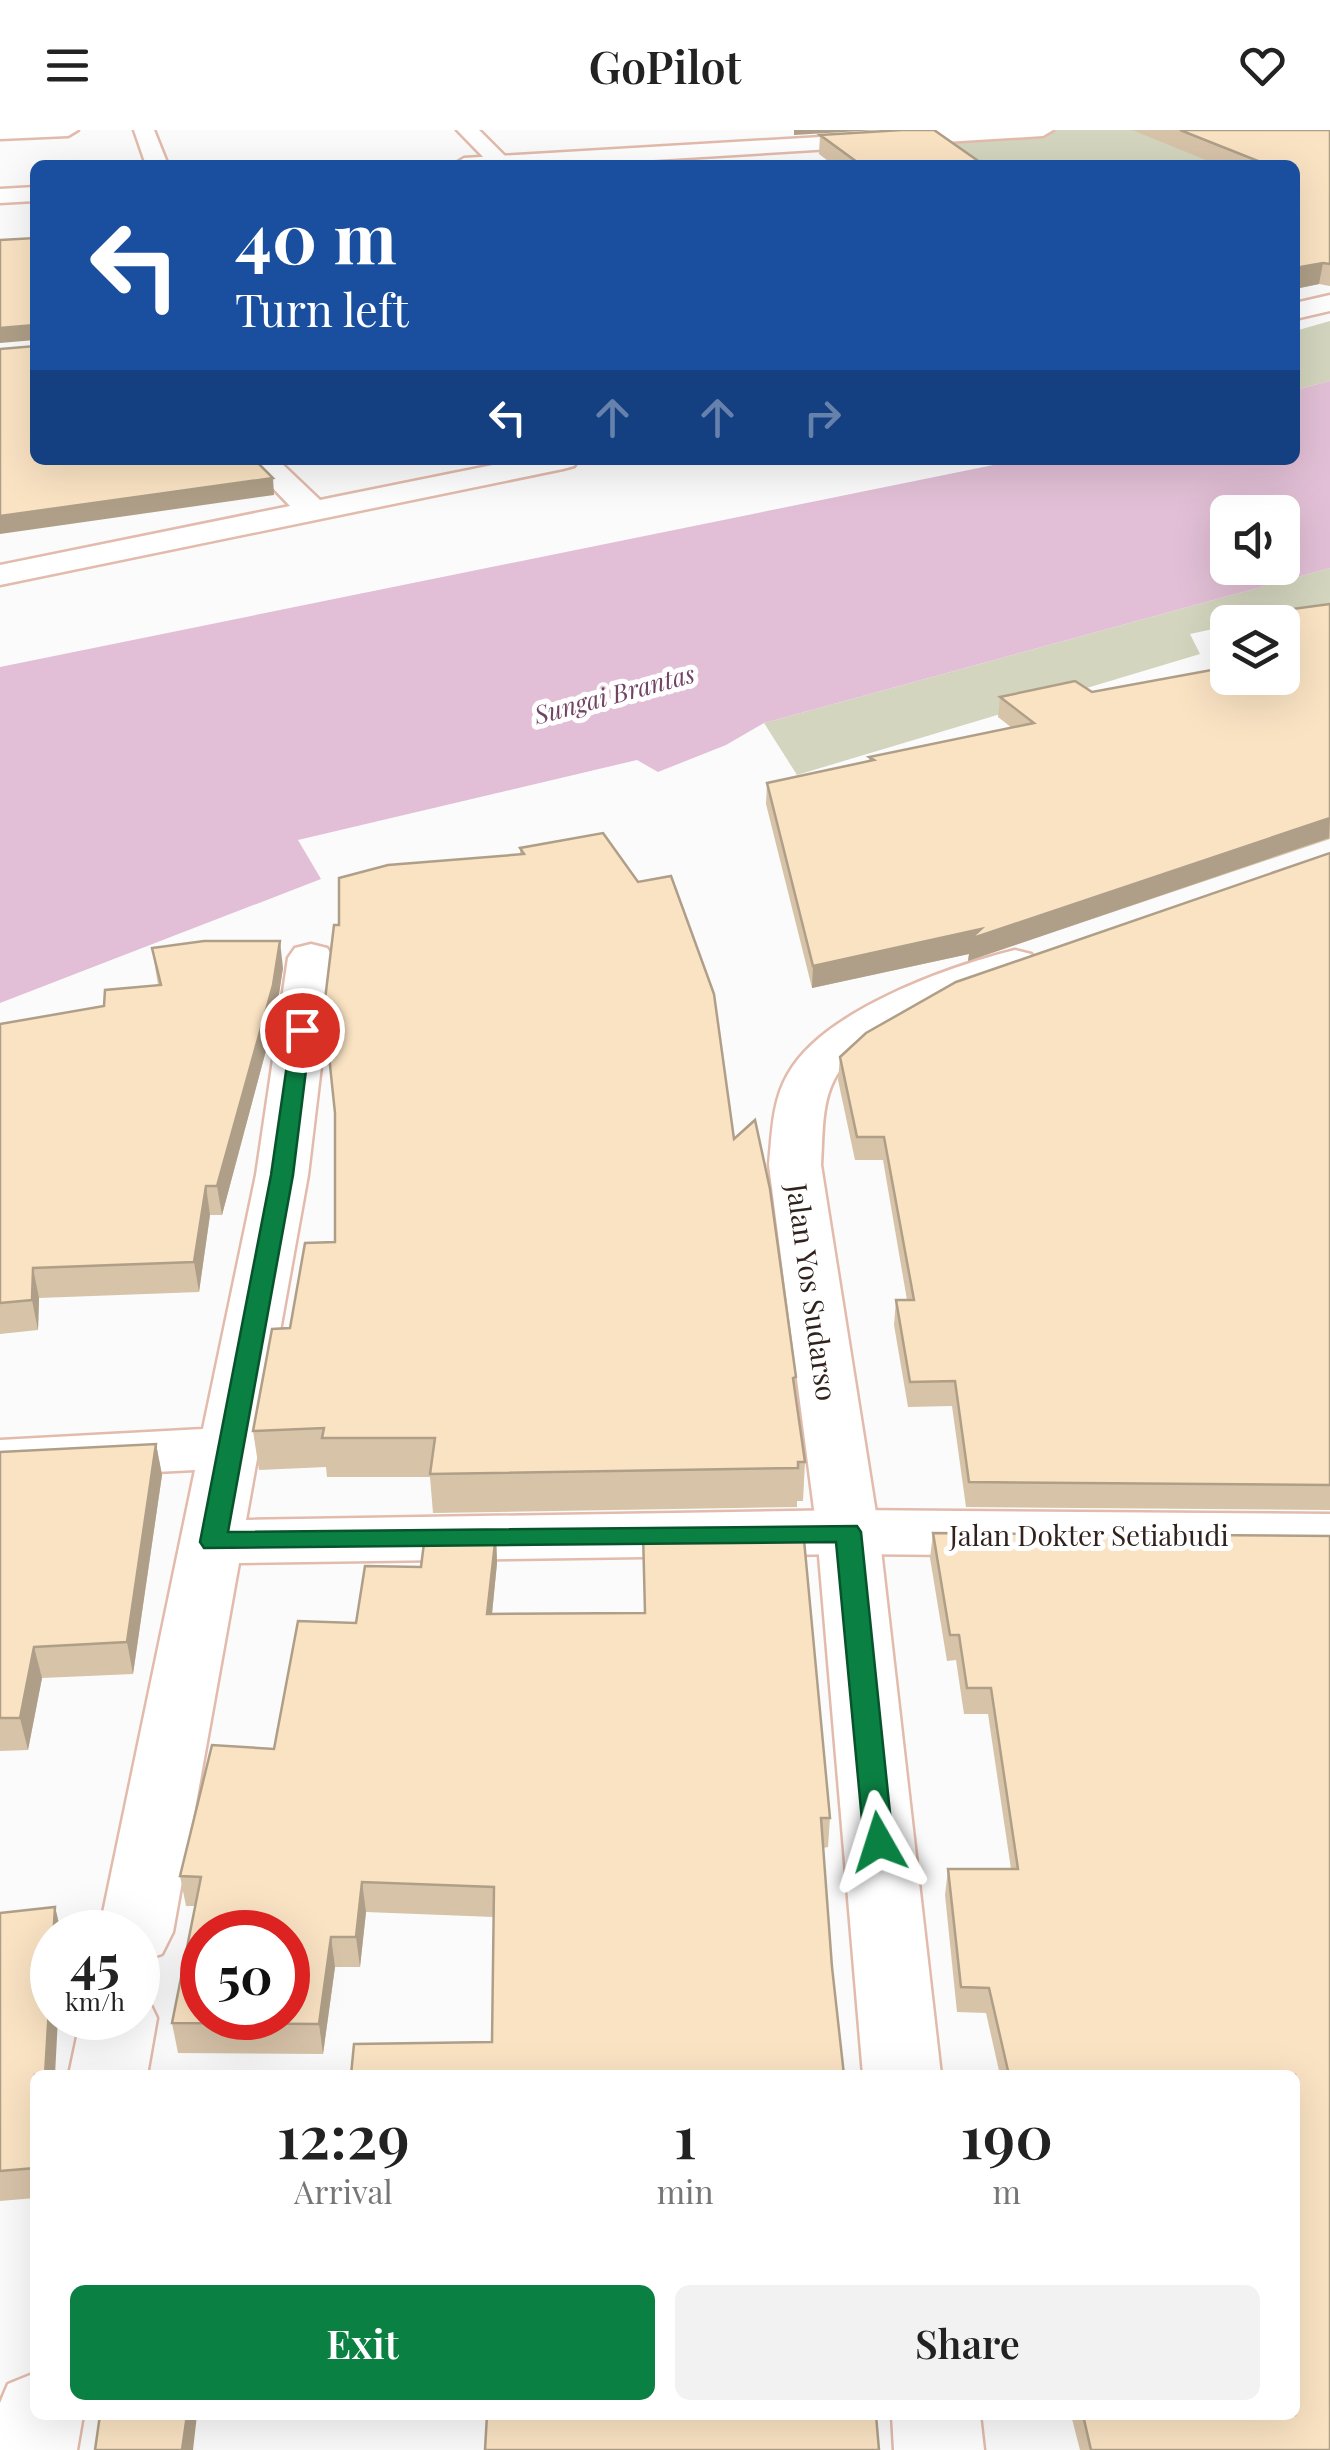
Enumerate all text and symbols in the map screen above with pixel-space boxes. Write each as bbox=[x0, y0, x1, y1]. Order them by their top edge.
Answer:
text: GoPilot bbox=[589, 35, 741, 95]
icon: menu bbox=[40, 38, 95, 93]
icon: heart bbox=[1235, 38, 1290, 93]
text: 40 m bbox=[235, 188, 397, 282]
icon: left bbox=[70, 200, 200, 330]
text: Turn left bbox=[235, 278, 409, 338]
icon: left bbox=[480, 390, 535, 445]
icon: ahead bbox=[585, 390, 640, 445]
icon: ahead bbox=[690, 390, 745, 445]
icon: right bbox=[795, 390, 850, 445]
map controls bbox=[1210, 495, 1300, 695]
button: sound bbox=[1210, 495, 1300, 585]
button: layers bbox=[1210, 605, 1300, 695]
water label: Sungai Brantas bbox=[529, 656, 699, 731]
pin bbox=[260, 988, 345, 1073]
icon: arrive bbox=[275, 1003, 330, 1058]
street label: Jalan Yos Sudarso bbox=[779, 1180, 847, 1403]
street label: Jalan Dokter Setiabudi bbox=[948, 1516, 1229, 1553]
position arrow bbox=[827, 1790, 931, 1894]
speed limit sign: 50 bbox=[180, 1910, 310, 2040]
text: 45 bbox=[70, 1929, 120, 1996]
text: km/h bbox=[65, 1984, 125, 2017]
text: 12:29 bbox=[277, 2094, 410, 2174]
text: 1 bbox=[674, 2094, 696, 2174]
text: 190 bbox=[960, 2094, 1053, 2174]
text: Arrival bbox=[294, 2169, 393, 2212]
text: min bbox=[657, 2169, 714, 2212]
text: m bbox=[993, 2169, 1021, 2212]
button: Exit bbox=[70, 2285, 655, 2400]
button: Share bbox=[675, 2285, 1260, 2400]

